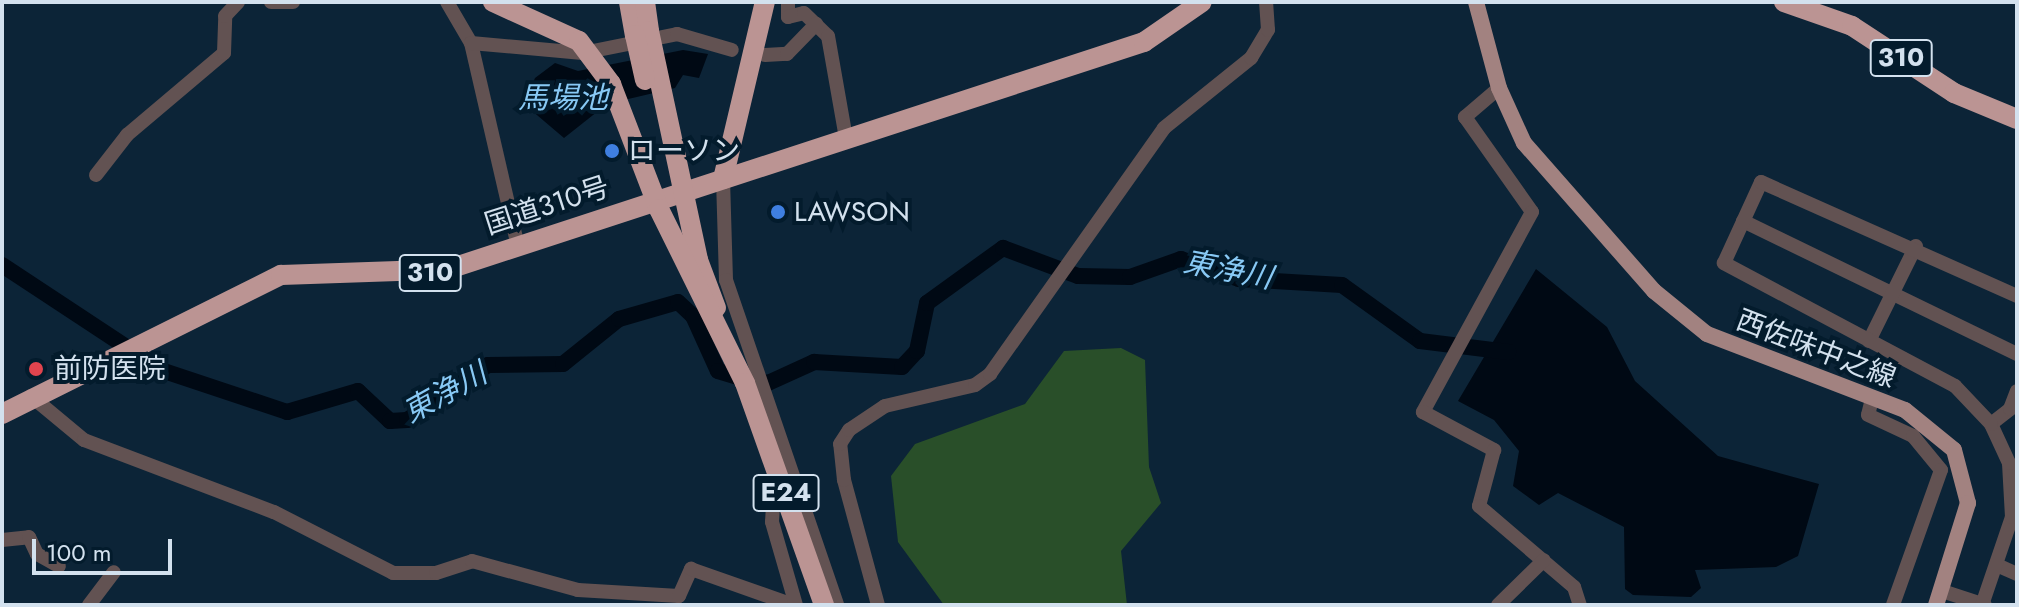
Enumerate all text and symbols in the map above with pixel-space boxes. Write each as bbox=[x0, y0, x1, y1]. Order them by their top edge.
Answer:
road number: 310 bbox=[1869, 36, 1933, 80]
water label: 馬場池 bbox=[518, 80, 608, 116]
place label: ローソン bbox=[628, 134, 740, 168]
marker: ローソン bbox=[603, 142, 621, 160]
street label: 国道310号 bbox=[481, 170, 613, 242]
place label: LAWSON bbox=[794, 195, 910, 229]
marker: LAWSON bbox=[769, 203, 787, 221]
water label: 東浄川 bbox=[1180, 244, 1276, 296]
road number: 310 bbox=[398, 251, 462, 295]
street label: 西佐味中之線 bbox=[1732, 303, 1900, 395]
place label: 前防医院 bbox=[54, 352, 166, 386]
water label: 東浄川 bbox=[397, 355, 493, 431]
marker: 前防医院 bbox=[25, 358, 47, 380]
road number: E24 bbox=[752, 471, 820, 515]
scale bar bbox=[36, 523, 176, 573]
text: 100 m bbox=[46, 535, 112, 570]

